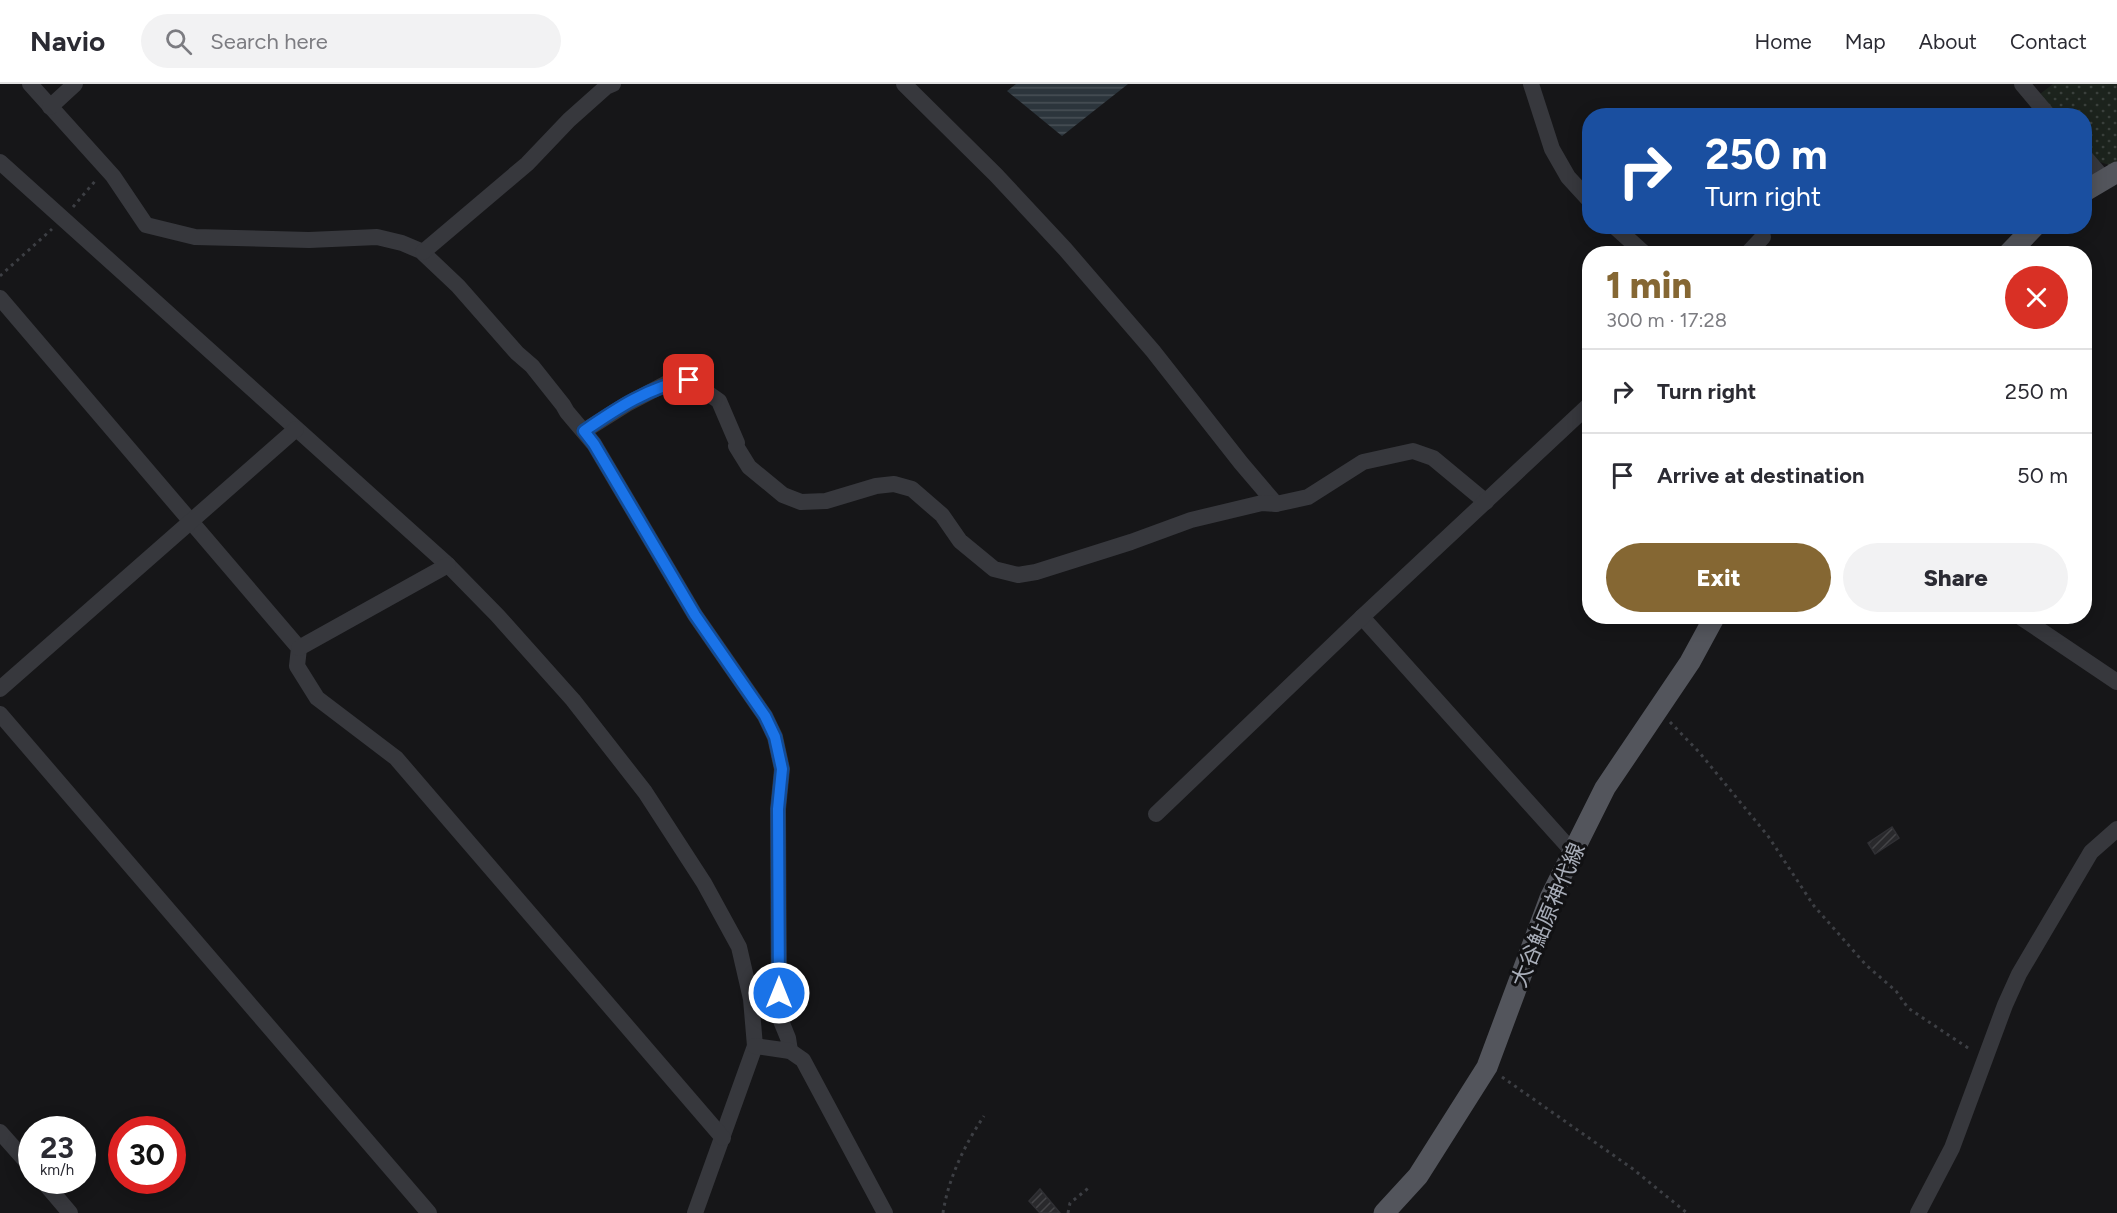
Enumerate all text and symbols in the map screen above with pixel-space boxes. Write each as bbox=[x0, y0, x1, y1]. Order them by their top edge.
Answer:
search box bbox=[141, 14, 561, 68]
text: Navio bbox=[30, 24, 105, 58]
icon: search bbox=[162, 25, 195, 58]
text: Search here bbox=[210, 28, 328, 55]
text: Home bbox=[1755, 29, 1812, 54]
text: Map bbox=[1845, 29, 1886, 54]
text: About bbox=[1919, 29, 1977, 54]
text: Contact bbox=[2010, 29, 2087, 54]
text: 250 m bbox=[1705, 129, 1828, 180]
icon: right bbox=[1606, 132, 1684, 210]
text: Turn right bbox=[1705, 180, 1821, 213]
text: 1 min bbox=[1606, 264, 1692, 307]
button: close bbox=[2005, 266, 2068, 329]
text: 300 m · 17:28 bbox=[1606, 308, 1727, 332]
pin bbox=[663, 354, 714, 405]
icon: arrive bbox=[672, 363, 705, 396]
icon: right bbox=[1606, 375, 1639, 408]
text: Turn right bbox=[1657, 378, 1756, 405]
text: 250 m bbox=[2005, 378, 2068, 405]
icon: arrive bbox=[1606, 459, 1639, 492]
text: Arrive at destination bbox=[1657, 462, 1865, 489]
text: 50 m bbox=[2017, 462, 2068, 489]
button: Exit bbox=[1606, 543, 1831, 612]
button: Share bbox=[1843, 543, 2068, 612]
street label: 大谷鮎原神代線 bbox=[1505, 839, 1591, 991]
position arrow bbox=[747, 961, 811, 1025]
speed limit sign: 30 bbox=[108, 1116, 186, 1194]
text: 23 bbox=[40, 1129, 74, 1166]
text: km/h bbox=[40, 1161, 74, 1179]

